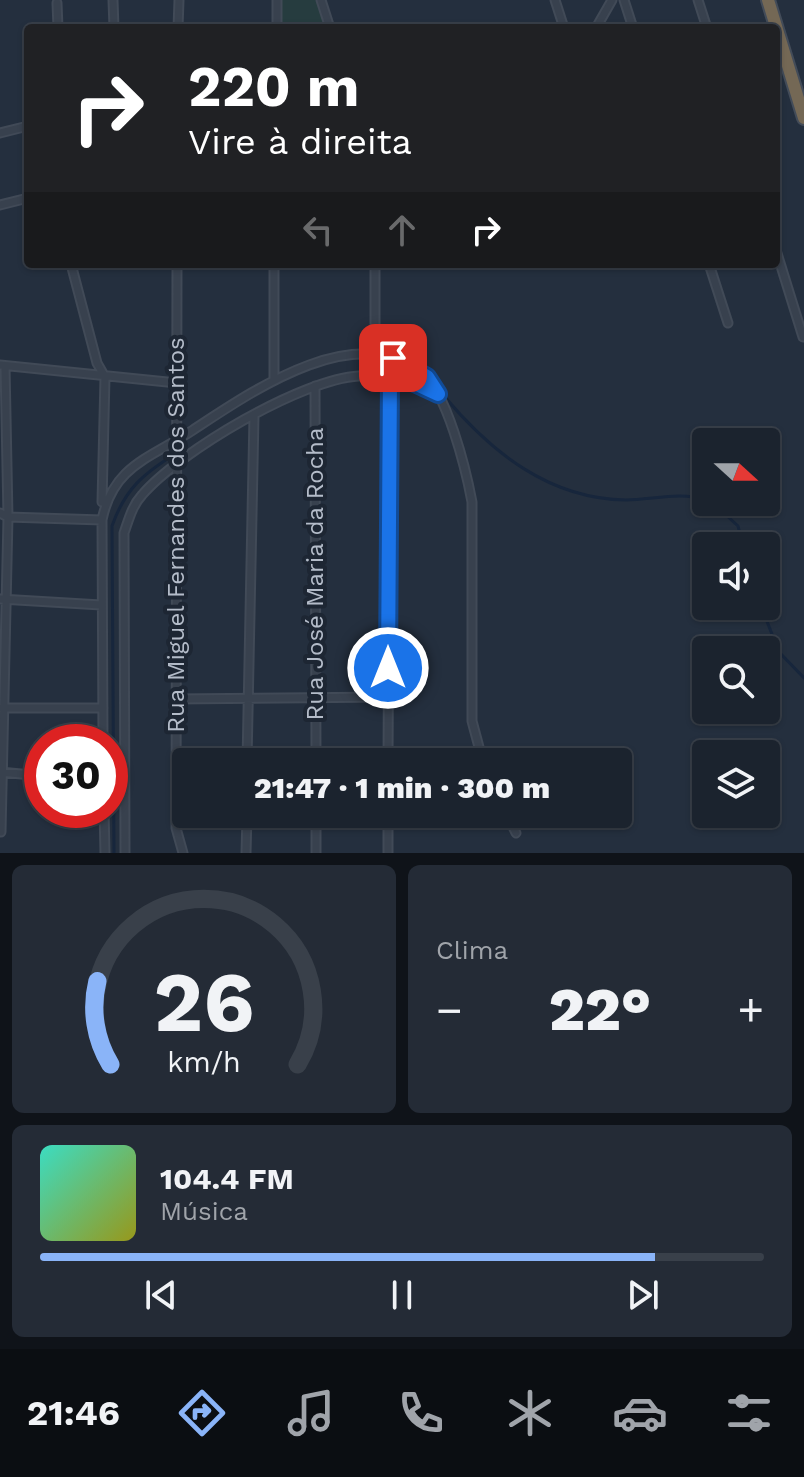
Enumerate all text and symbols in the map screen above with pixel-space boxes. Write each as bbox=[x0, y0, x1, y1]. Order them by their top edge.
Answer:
text: 220 m bbox=[188, 54, 360, 120]
icon: right bbox=[56, 56, 160, 160]
text: Vire à direita bbox=[188, 121, 412, 163]
icon: left bbox=[296, 208, 340, 252]
icon: ahead bbox=[380, 208, 424, 252]
icon: right bbox=[464, 208, 508, 252]
pin bbox=[359, 324, 427, 392]
icon: arrive bbox=[371, 336, 415, 380]
street label: Rua Miguel Fernandes dos Santos bbox=[162, 337, 190, 733]
street label: Rua José Maria da Rocha bbox=[301, 427, 329, 721]
north arrow bbox=[692, 428, 780, 516]
map controls bbox=[692, 428, 780, 828]
button: sound bbox=[692, 532, 780, 620]
position arrow bbox=[346, 626, 430, 710]
button: search bbox=[692, 636, 780, 724]
speed limit sign: 30 bbox=[24, 724, 128, 828]
button: layers bbox=[692, 740, 780, 828]
text: 21:47 · 1 min · 300 m bbox=[254, 770, 550, 805]
text: Clima bbox=[436, 935, 508, 965]
text: 26 bbox=[154, 954, 254, 1051]
text: 22° bbox=[549, 974, 651, 1045]
text: − bbox=[436, 984, 463, 1036]
text: + bbox=[737, 984, 764, 1036]
text: km/h bbox=[167, 1045, 241, 1079]
text: 104.4 FM bbox=[160, 1161, 294, 1196]
text: Música bbox=[160, 1196, 248, 1226]
icon: previous bbox=[139, 1273, 183, 1317]
icon: pause bbox=[380, 1273, 424, 1317]
icon: next bbox=[621, 1273, 665, 1317]
icon: directions bbox=[174, 1385, 230, 1441]
icon: music bbox=[283, 1385, 339, 1441]
icon: phone bbox=[393, 1385, 449, 1441]
icon: climate bbox=[502, 1385, 558, 1441]
icon: car bbox=[612, 1385, 668, 1441]
icon: filters bbox=[721, 1385, 777, 1441]
text: 21:46 bbox=[27, 1392, 120, 1434]

